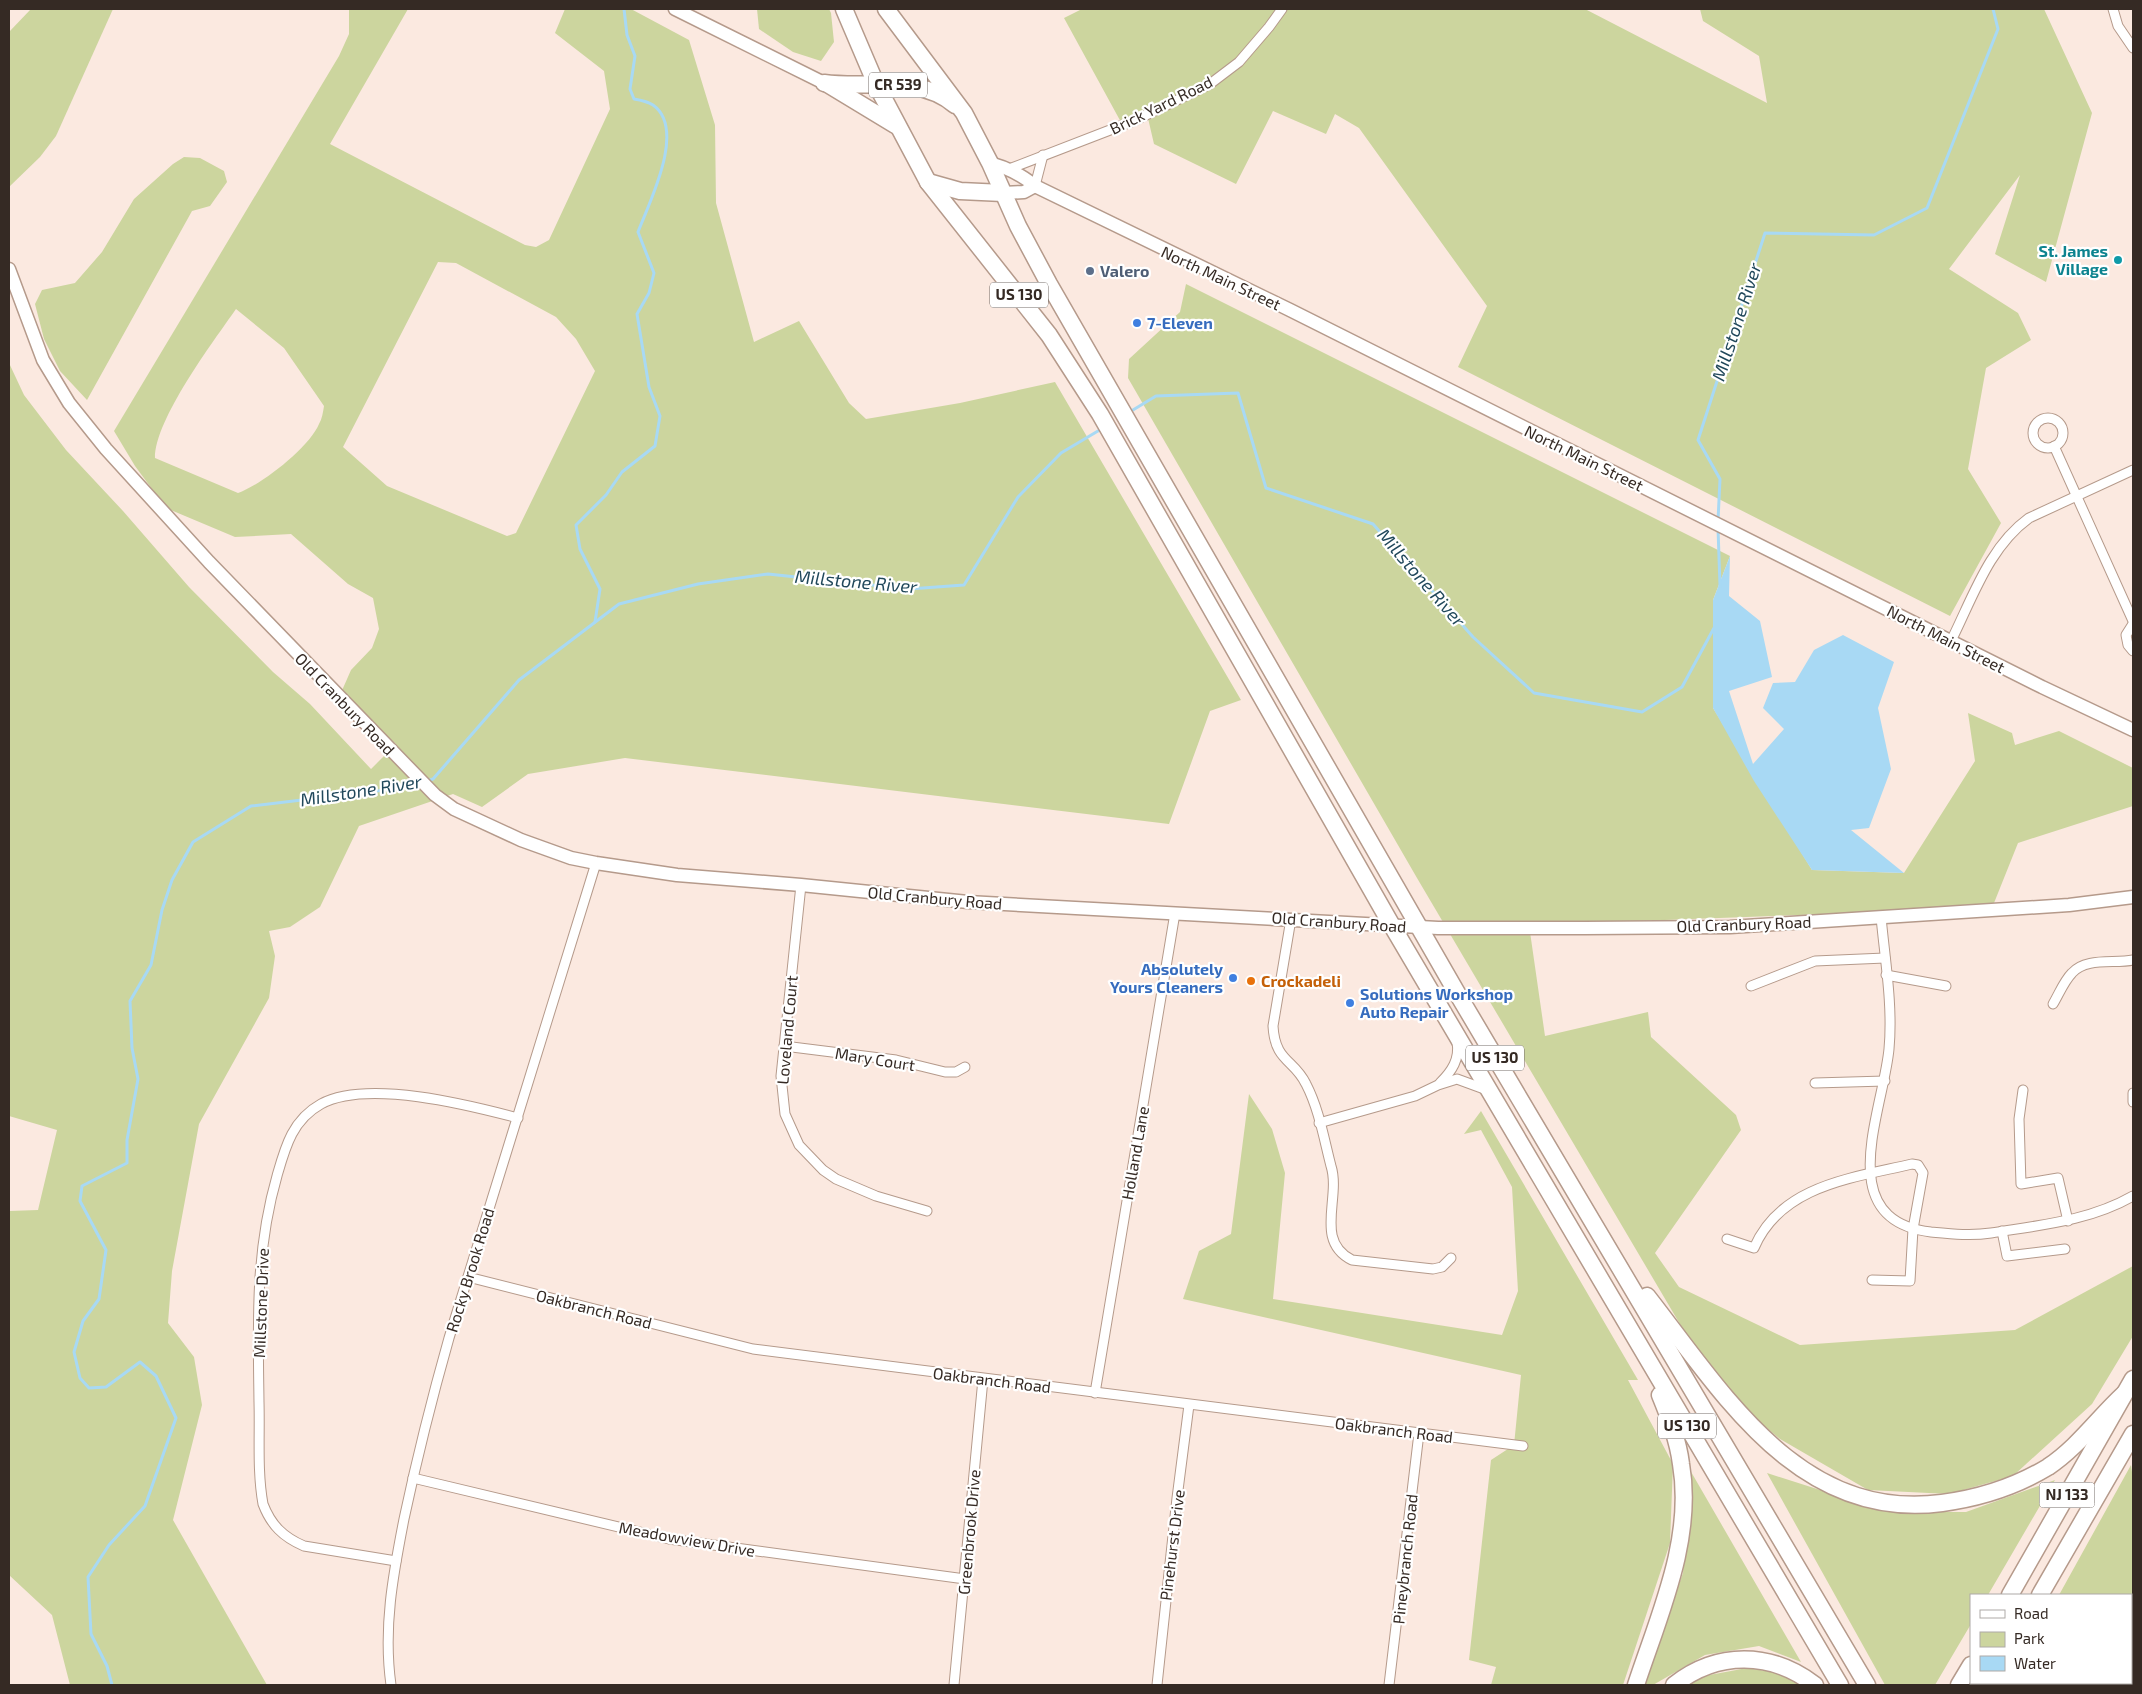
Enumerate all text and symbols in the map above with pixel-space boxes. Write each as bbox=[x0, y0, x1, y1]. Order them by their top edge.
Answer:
street label: Brick Yard Road bbox=[1106, 71, 1215, 138]
road number: CR 539 bbox=[869, 72, 927, 98]
street label: North Main Street bbox=[1158, 241, 1284, 314]
place label: St. James Village bbox=[2038, 241, 2108, 278]
marker: St. James Village bbox=[2112, 254, 2124, 266]
water label: Millstone River bbox=[1707, 259, 1766, 383]
place label: Valero bbox=[1100, 261, 1149, 280]
marker: Valero bbox=[1084, 265, 1096, 277]
road number: US 130 bbox=[990, 282, 1048, 308]
place label: 7-Eleven bbox=[1147, 313, 1213, 332]
marker: 7-Eleven bbox=[1131, 317, 1143, 329]
street label: North Main Street bbox=[1522, 421, 1647, 495]
water label: Millstone River bbox=[1373, 524, 1471, 632]
water label: Millstone River bbox=[794, 565, 919, 597]
street label: North Main Street bbox=[1884, 601, 2008, 676]
street label: Old Cranbury Road bbox=[292, 649, 399, 759]
water label: Millstone River bbox=[298, 769, 424, 810]
street label: Old Cranbury Road bbox=[867, 882, 1003, 913]
street label: Old Cranbury Road bbox=[1271, 907, 1407, 936]
street label: Old Cranbury Road bbox=[1676, 912, 1812, 935]
place label: Absolutely Yours Cleaners bbox=[1110, 959, 1223, 996]
place label: Crockadeli bbox=[1261, 971, 1341, 990]
marker: Absolutely Yours Cleaners bbox=[1227, 972, 1239, 984]
street label: Loveland Court bbox=[772, 975, 801, 1085]
marker: Crockadeli bbox=[1245, 975, 1257, 987]
place label: Solutions Workshop Auto Repair bbox=[1360, 984, 1513, 1021]
marker: Solutions Workshop Auto Repair bbox=[1344, 997, 1356, 1009]
street label: Mary Court bbox=[834, 1043, 916, 1074]
road number: US 130 bbox=[1466, 1046, 1524, 1070]
street label: Holland Lane bbox=[1117, 1104, 1152, 1201]
street label: Rocky Brook Road bbox=[442, 1205, 498, 1334]
street label: Millstone Drive bbox=[249, 1248, 272, 1358]
street label: Oakbranch Road bbox=[534, 1285, 654, 1332]
street label: Oakbranch Road bbox=[932, 1363, 1052, 1396]
street label: Oakbranch Road bbox=[1334, 1413, 1454, 1446]
road number: US 130 bbox=[1658, 1414, 1716, 1438]
street label: Greenbrook Drive bbox=[954, 1468, 983, 1595]
road number: NJ 133 bbox=[2040, 1482, 2094, 1508]
street label: Pinehurst Drive bbox=[1155, 1488, 1188, 1602]
street label: Pineybranch Road bbox=[1388, 1493, 1421, 1625]
street label: Meadowview Drive bbox=[617, 1517, 757, 1560]
legend bbox=[1970, 1594, 2132, 1684]
text: Road bbox=[2014, 1604, 2049, 1622]
text: Park bbox=[2014, 1629, 2045, 1647]
text: Water bbox=[2014, 1654, 2056, 1672]

